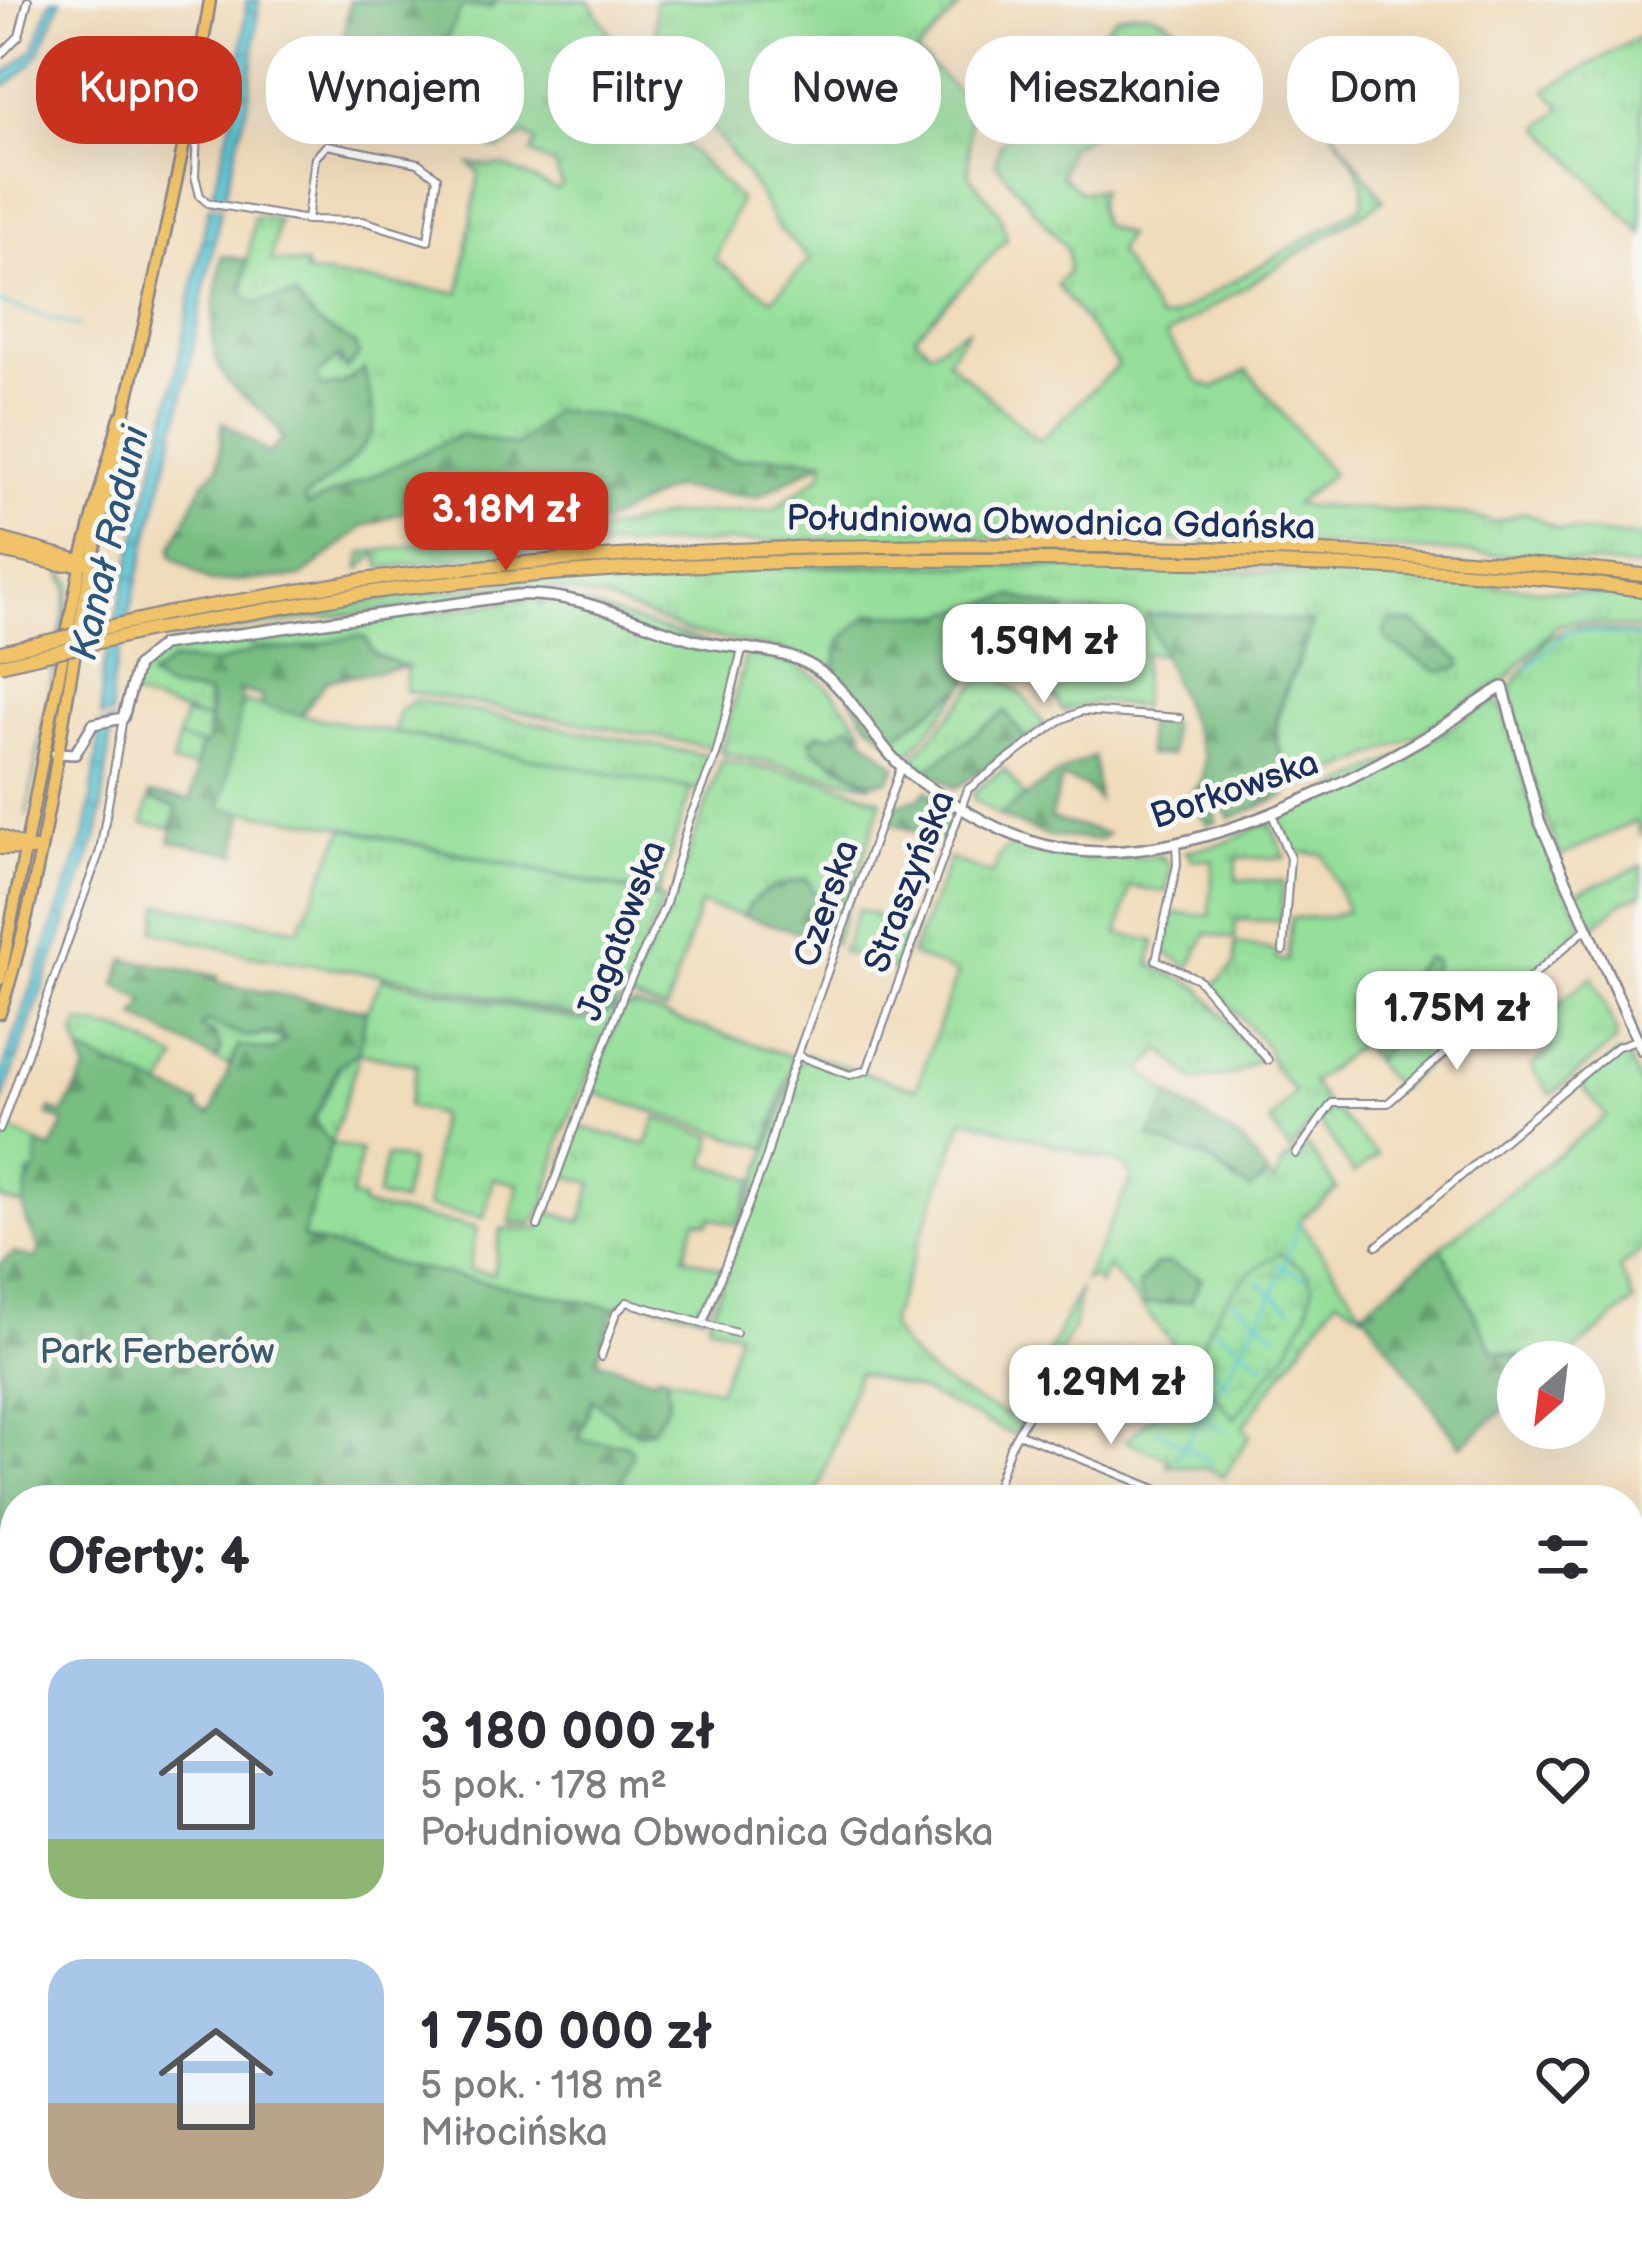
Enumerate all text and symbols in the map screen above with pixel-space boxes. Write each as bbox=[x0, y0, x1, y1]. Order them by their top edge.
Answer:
chip: Kupno bbox=[36, 36, 242, 144]
chip: Wynajem bbox=[266, 36, 524, 144]
chip: Filtry bbox=[548, 36, 725, 144]
chip: Nowe bbox=[749, 36, 941, 144]
chip: Mieszkanie bbox=[965, 36, 1263, 144]
chip: Dom bbox=[1287, 36, 1459, 144]
water label: Kanał Raduni bbox=[61, 421, 160, 665]
pin: 3.18M zł bbox=[382, 472, 630, 574]
text: 3.18M zł bbox=[431, 487, 581, 534]
street label: Południowa Obwodnica Gdańska bbox=[786, 497, 1316, 550]
pin: 1.59M zł bbox=[920, 604, 1168, 706]
text: 1.59M zł bbox=[970, 619, 1118, 666]
street label: Borkowska bbox=[1145, 742, 1324, 839]
street label: Straszyńska bbox=[856, 785, 965, 979]
street label: Czerska bbox=[786, 834, 869, 973]
street label: Jagatowska bbox=[568, 835, 676, 1027]
pin: 1.75M zł bbox=[1333, 971, 1581, 1073]
text: 1.75M zł bbox=[1383, 986, 1531, 1033]
park label: Park Ferberów bbox=[39, 1331, 275, 1374]
north arrow bbox=[1497, 1341, 1605, 1449]
map controls bbox=[1497, 1341, 1605, 1449]
pin: 1.29M zł bbox=[987, 1345, 1235, 1447]
text: 1.29M zł bbox=[1036, 1360, 1186, 1407]
icon: filters bbox=[1530, 1524, 1596, 1590]
text: Oferty: 4 bbox=[48, 1527, 250, 1588]
text: 3 180 000 zł bbox=[420, 1702, 715, 1763]
icon: home bbox=[144, 1707, 288, 1851]
icon: heart bbox=[1530, 1746, 1596, 1812]
text: 5 pok. · 178 m² bbox=[420, 1763, 667, 1810]
text: Południowa Obwodnica Gdańska bbox=[420, 1810, 994, 1857]
text: 1 750 000 zł bbox=[420, 2002, 712, 2063]
icon: home bbox=[144, 2007, 288, 2151]
icon: heart bbox=[1530, 2046, 1596, 2112]
text: 5 pok. · 118 m² bbox=[420, 2063, 663, 2110]
text: Miłocińska bbox=[420, 2110, 608, 2157]

